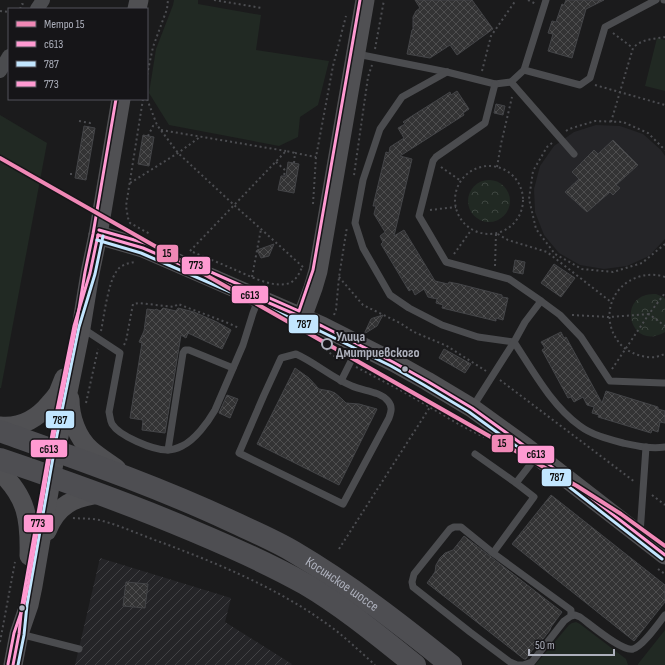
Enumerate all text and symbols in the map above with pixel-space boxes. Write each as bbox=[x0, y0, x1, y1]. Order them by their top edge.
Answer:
legend bbox=[8, 8, 148, 100]
text: Метро 15 bbox=[44, 17, 85, 32]
text: с613 bbox=[44, 37, 63, 52]
text: 787 bbox=[44, 57, 59, 72]
text: 773 bbox=[44, 77, 59, 92]
line badge: 15 bbox=[156, 244, 179, 263]
text: 15 bbox=[162, 247, 172, 260]
line badge: 773 bbox=[181, 256, 211, 275]
text: 773 bbox=[189, 259, 203, 272]
line badge: с613 bbox=[231, 285, 269, 304]
text: с613 bbox=[240, 289, 260, 302]
line badge: 787 bbox=[288, 314, 319, 334]
text: 787 bbox=[297, 318, 312, 331]
place label: Улица Дмитриевского bbox=[336, 328, 420, 361]
marker: Улица Дмитриевского bbox=[321, 338, 333, 350]
unlabelled marker bbox=[400, 364, 410, 374]
line badge: 787 bbox=[45, 410, 75, 429]
text: 787 bbox=[53, 414, 68, 427]
line badge: 15 bbox=[491, 434, 514, 453]
text: 15 bbox=[497, 437, 507, 450]
line badge: с613 bbox=[30, 439, 68, 458]
text: с613 bbox=[39, 443, 59, 456]
line badge: с613 bbox=[517, 445, 555, 464]
text: с613 bbox=[526, 448, 546, 461]
line badge: 787 bbox=[541, 468, 572, 487]
text: 787 bbox=[550, 471, 565, 484]
line badge: 773 bbox=[23, 514, 54, 533]
text: 773 bbox=[31, 517, 45, 530]
street label: Косинское шоссе bbox=[302, 553, 382, 615]
unlabelled marker bbox=[17, 603, 27, 613]
scale bar bbox=[529, 631, 614, 657]
text: 50 m bbox=[535, 638, 555, 653]

